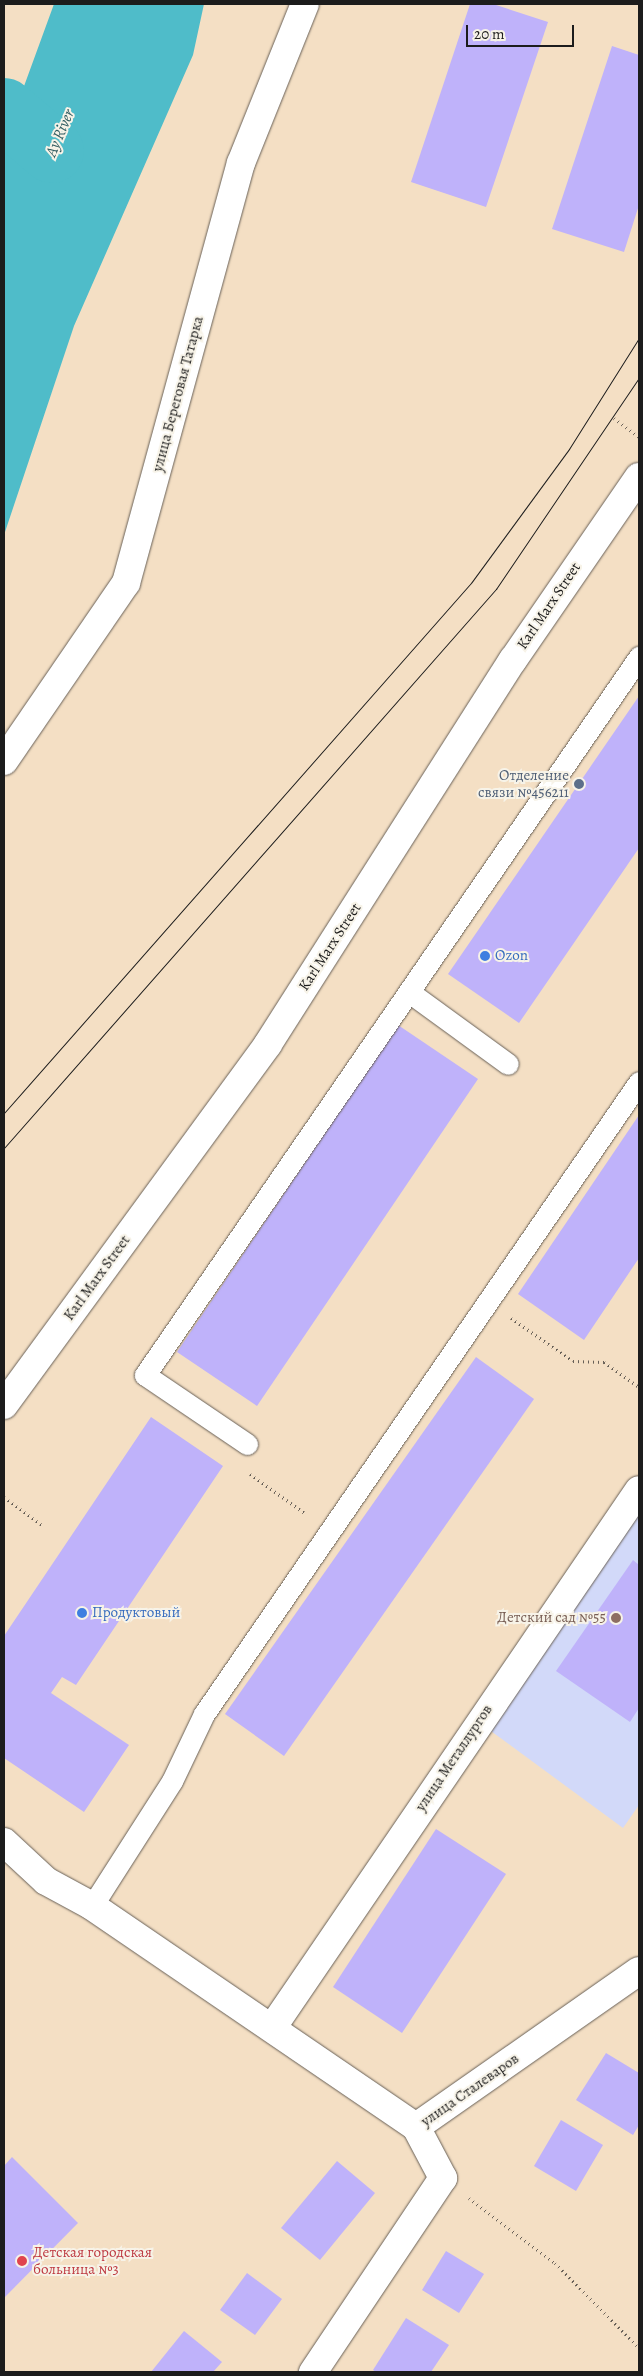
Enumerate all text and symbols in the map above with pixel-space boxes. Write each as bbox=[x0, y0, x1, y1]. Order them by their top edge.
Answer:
scale bar bbox=[468, 15, 576, 47]
text: 20 m bbox=[474, 24, 505, 44]
water label: Ay River bbox=[41, 106, 79, 160]
street label: улица Береговая Татарка bbox=[149, 314, 207, 474]
street label: Karl Marx Street bbox=[513, 559, 585, 653]
place label: Отделение связи №456211 bbox=[478, 766, 569, 801]
marker: Отделение связи №456211 bbox=[573, 778, 585, 790]
street label: Karl Marx Street bbox=[295, 900, 365, 994]
place label: Ozon bbox=[495, 947, 528, 965]
marker: Ozon bbox=[479, 950, 491, 962]
street label: Karl Marx Street bbox=[60, 1232, 134, 1324]
place label: Продуктовый bbox=[92, 1604, 180, 1622]
marker: Продуктовый bbox=[76, 1607, 88, 1619]
place label: Детский сад №55 bbox=[497, 1609, 606, 1627]
marker: Детский сад №55 bbox=[610, 1612, 622, 1624]
street label: улица Металлургов bbox=[412, 1701, 496, 1815]
street label: улица Сталеваров bbox=[418, 2050, 522, 2130]
place label: Детская городская больница №3 bbox=[33, 2243, 152, 2278]
marker: Детская городская больница №3 bbox=[15, 2254, 29, 2268]

